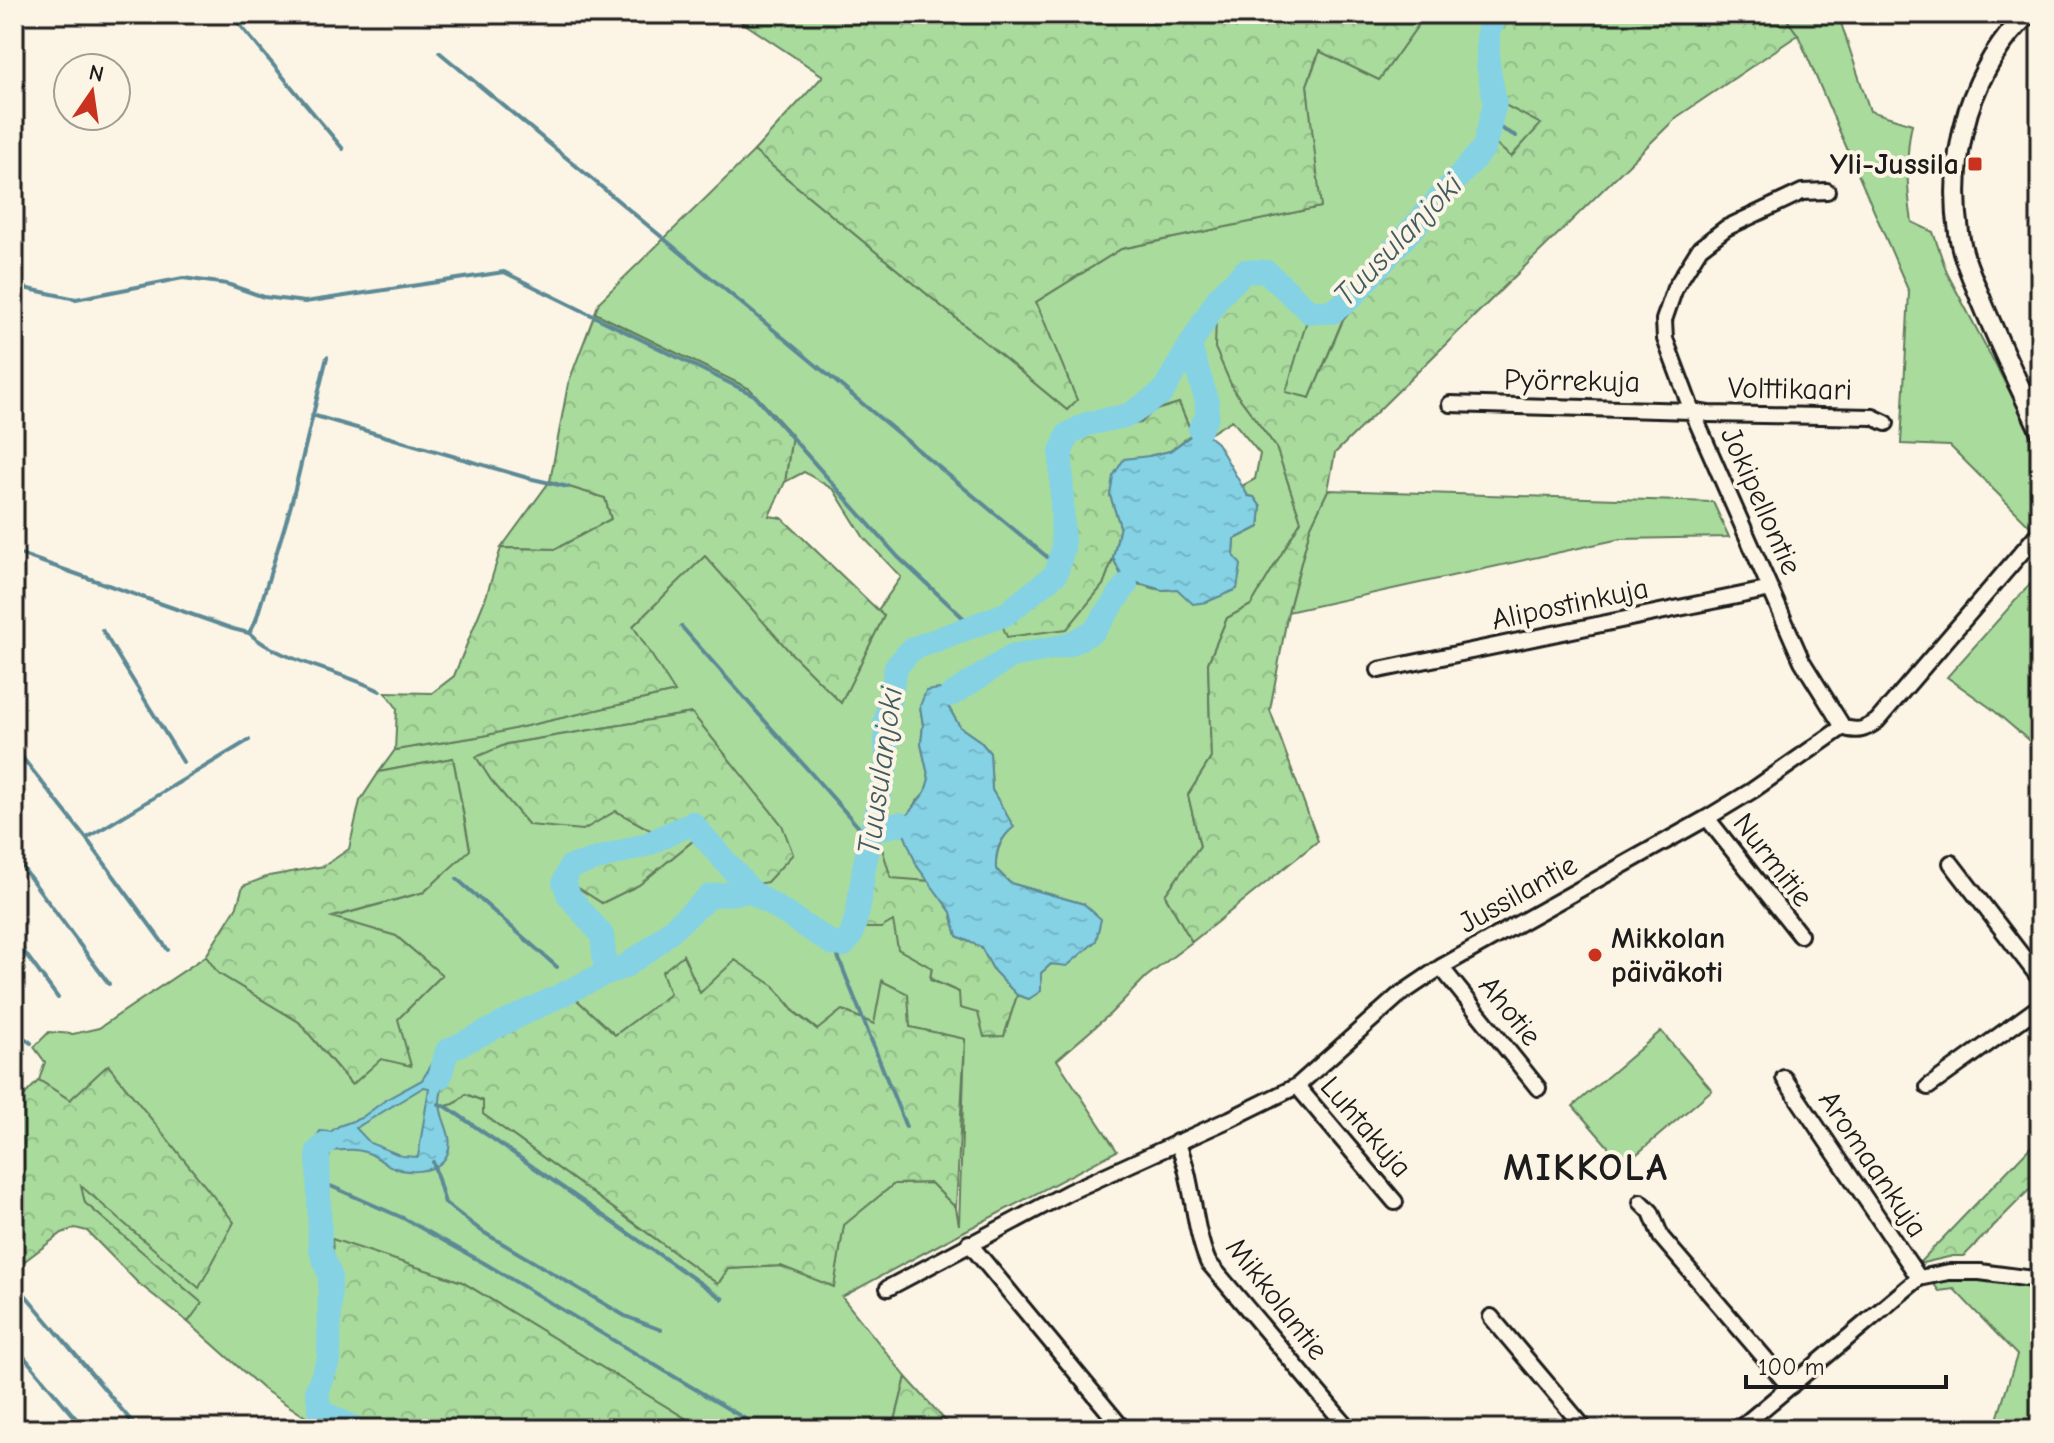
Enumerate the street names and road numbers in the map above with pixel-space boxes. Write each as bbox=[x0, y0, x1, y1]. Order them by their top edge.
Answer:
street label: Pyörrekuja bbox=[1504, 362, 1640, 400]
street label: Volttikaari bbox=[1728, 370, 1852, 408]
street label: Jokipellontie bbox=[1713, 422, 1809, 580]
street label: Alipostinkuja bbox=[1488, 570, 1652, 638]
street label: Nurmitie bbox=[1726, 806, 1820, 914]
street label: Jussilantie bbox=[1453, 847, 1583, 941]
street label: Ahotie bbox=[1471, 969, 1549, 1053]
street label: Luhtakuja bbox=[1313, 1070, 1419, 1184]
street label: Aromaankuja bbox=[1811, 1084, 1935, 1244]
street label: Mikkolantie bbox=[1218, 1231, 1336, 1367]

